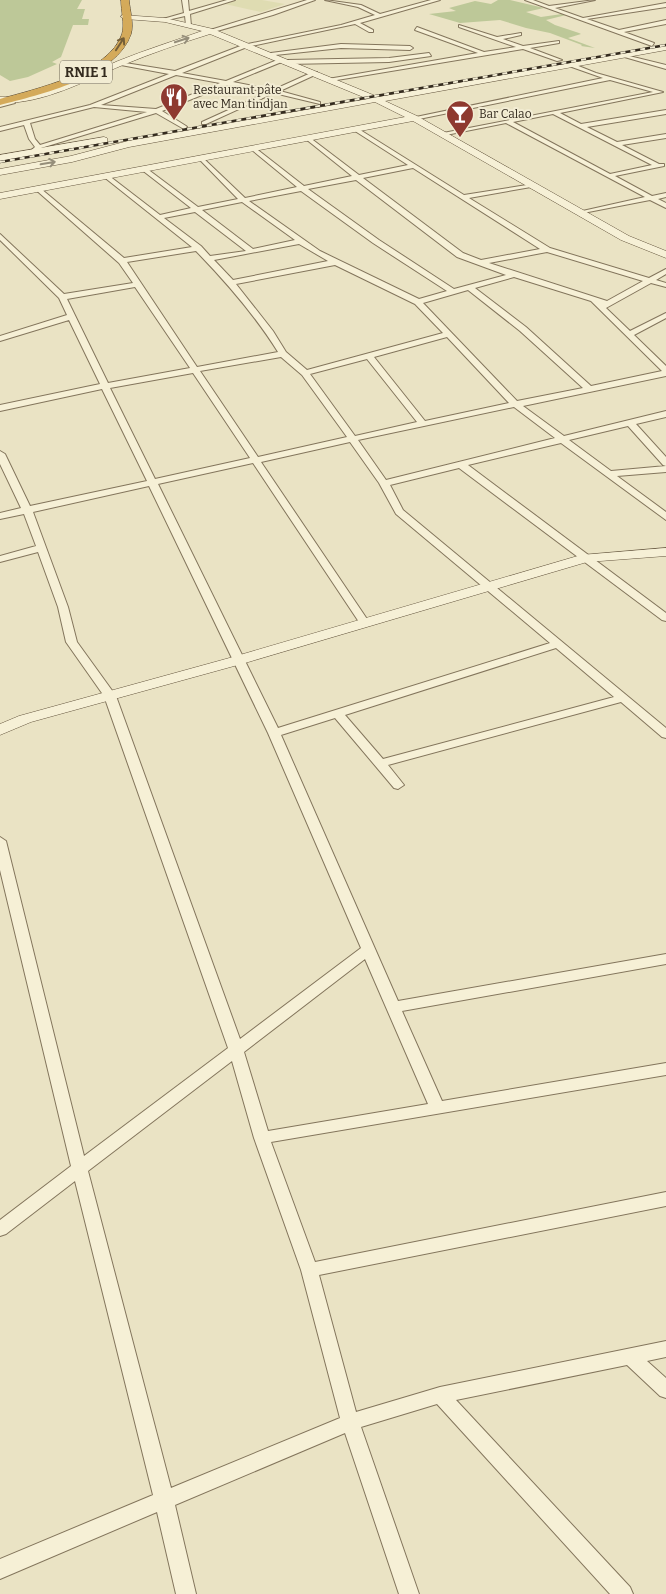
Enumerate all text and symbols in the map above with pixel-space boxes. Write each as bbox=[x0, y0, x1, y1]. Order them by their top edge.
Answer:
one-way arrow bbox=[173, 35, 189, 45]
one-way arrow bbox=[116, 38, 126, 52]
road number: RNIE 1 bbox=[60, 61, 112, 84]
restaurant icon: Restaurant pâte avec Man tindjan bbox=[159, 82, 189, 121]
place label: Restaurant pâte avec Man tindjan bbox=[193, 83, 288, 111]
bar icon: Bar Calao bbox=[445, 99, 475, 138]
place label: Bar Calao bbox=[479, 107, 532, 121]
one-way arrow bbox=[40, 158, 56, 168]

